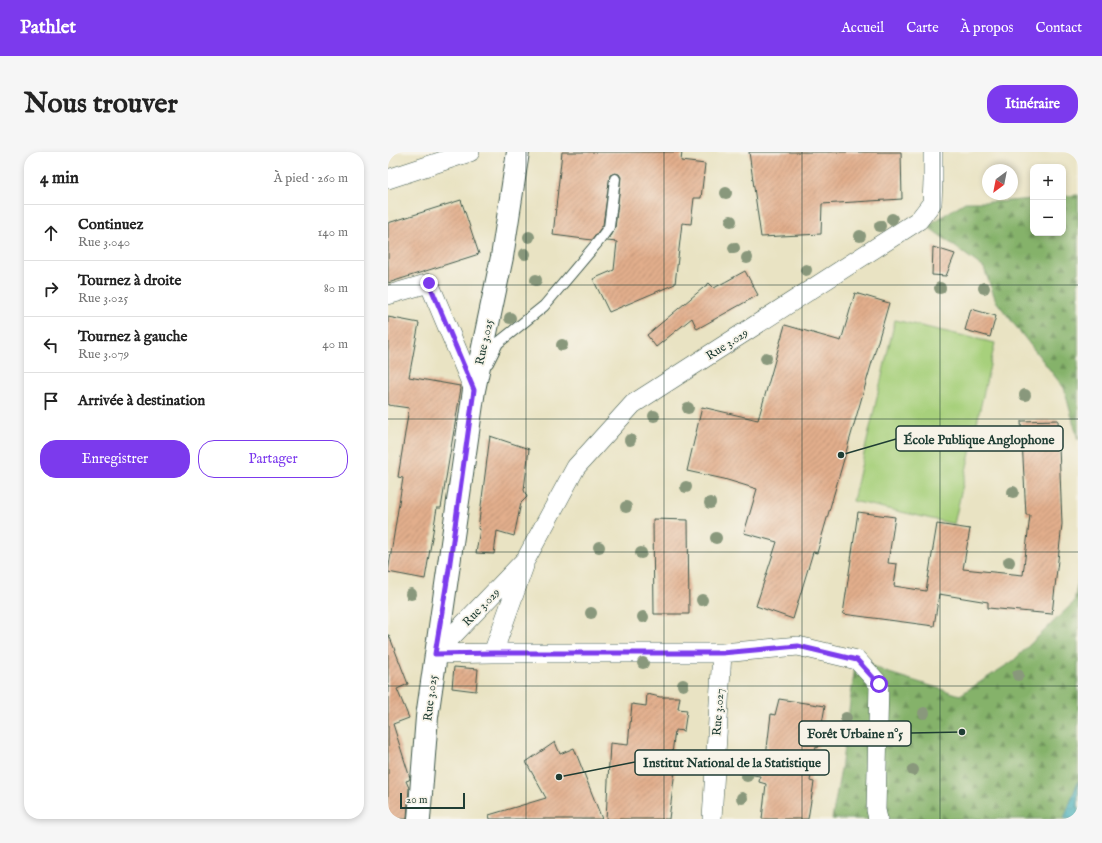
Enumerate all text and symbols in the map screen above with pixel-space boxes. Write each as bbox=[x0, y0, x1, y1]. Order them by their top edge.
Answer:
text: Pathlet bbox=[20, 16, 76, 40]
text: Accueil bbox=[841, 19, 884, 37]
text: Carte bbox=[906, 19, 939, 37]
text: À propos bbox=[961, 19, 1013, 37]
text: Contact bbox=[1035, 19, 1082, 37]
button: Itinéraire bbox=[987, 85, 1078, 123]
text: Nous trouver bbox=[24, 87, 178, 122]
north arrow bbox=[982, 164, 1018, 200]
map controls bbox=[1030, 164, 1066, 236]
button: + bbox=[1030, 164, 1066, 200]
text: 4 min bbox=[40, 168, 79, 189]
text: À pied · 260 m bbox=[274, 170, 348, 187]
button: − bbox=[1030, 200, 1066, 236]
text: Continuez bbox=[78, 215, 143, 234]
icon: ahead bbox=[40, 222, 62, 244]
text: 140 m bbox=[318, 224, 348, 241]
text: Rue 3.040 bbox=[78, 234, 130, 251]
text: Tournez à droite bbox=[78, 271, 181, 290]
route end bbox=[420, 274, 438, 292]
icon: right bbox=[40, 278, 62, 300]
text: 80 m bbox=[324, 280, 348, 297]
text: Rue 3.025 bbox=[78, 290, 128, 307]
street label: Rue 3.025 bbox=[472, 317, 497, 366]
street label: Rue 3.029 bbox=[703, 325, 751, 364]
text: Tournez à gauche bbox=[78, 327, 187, 346]
icon: left bbox=[40, 334, 62, 356]
text: 40 m bbox=[322, 336, 348, 353]
text: Rue 3.079 bbox=[78, 346, 129, 363]
icon: arrive bbox=[40, 390, 62, 412]
text: Arrivée à destination bbox=[78, 391, 205, 410]
callout: École Publique Anglophone bbox=[896, 426, 1063, 451]
text: École Publique Anglophone bbox=[904, 432, 1054, 449]
button: Enregistrer bbox=[40, 440, 190, 478]
button: Partager bbox=[198, 440, 348, 478]
street label: Rue 3.029 bbox=[460, 585, 503, 630]
street label: Rue 3.025 bbox=[420, 674, 441, 722]
route start bbox=[870, 675, 888, 693]
street label: Rue 3.027 bbox=[709, 688, 728, 736]
callout: Forêt Urbaine n°5 bbox=[799, 721, 911, 746]
text: Forêt Urbaine n°5 bbox=[807, 726, 903, 743]
callout: Institut National de la Statistique bbox=[635, 750, 829, 775]
text: Institut National de la Statistique bbox=[643, 755, 821, 772]
scale bar bbox=[400, 791, 465, 810]
text: 20 m bbox=[406, 793, 427, 807]

